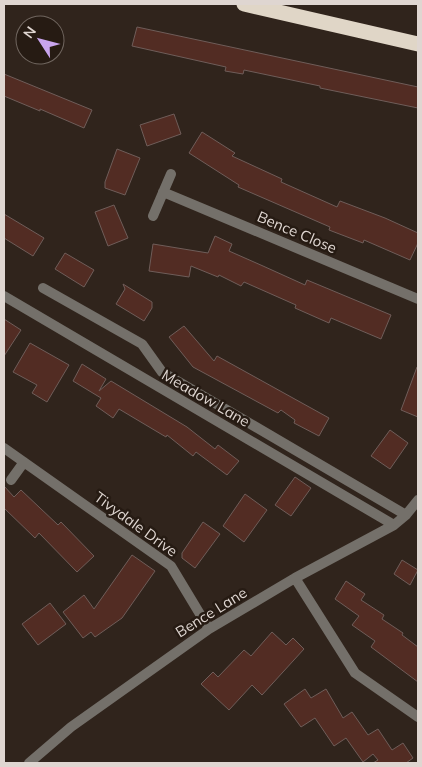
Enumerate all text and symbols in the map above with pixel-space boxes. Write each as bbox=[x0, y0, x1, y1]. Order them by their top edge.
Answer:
north arrow bbox=[15, 15, 65, 65]
text: N bbox=[19, 23, 40, 42]
street label: Bence Close bbox=[254, 207, 340, 257]
street label: Meadow Lane bbox=[159, 365, 253, 431]
street label: Tivydale Drive bbox=[91, 487, 181, 561]
street label: Bence Lane bbox=[172, 583, 250, 641]

